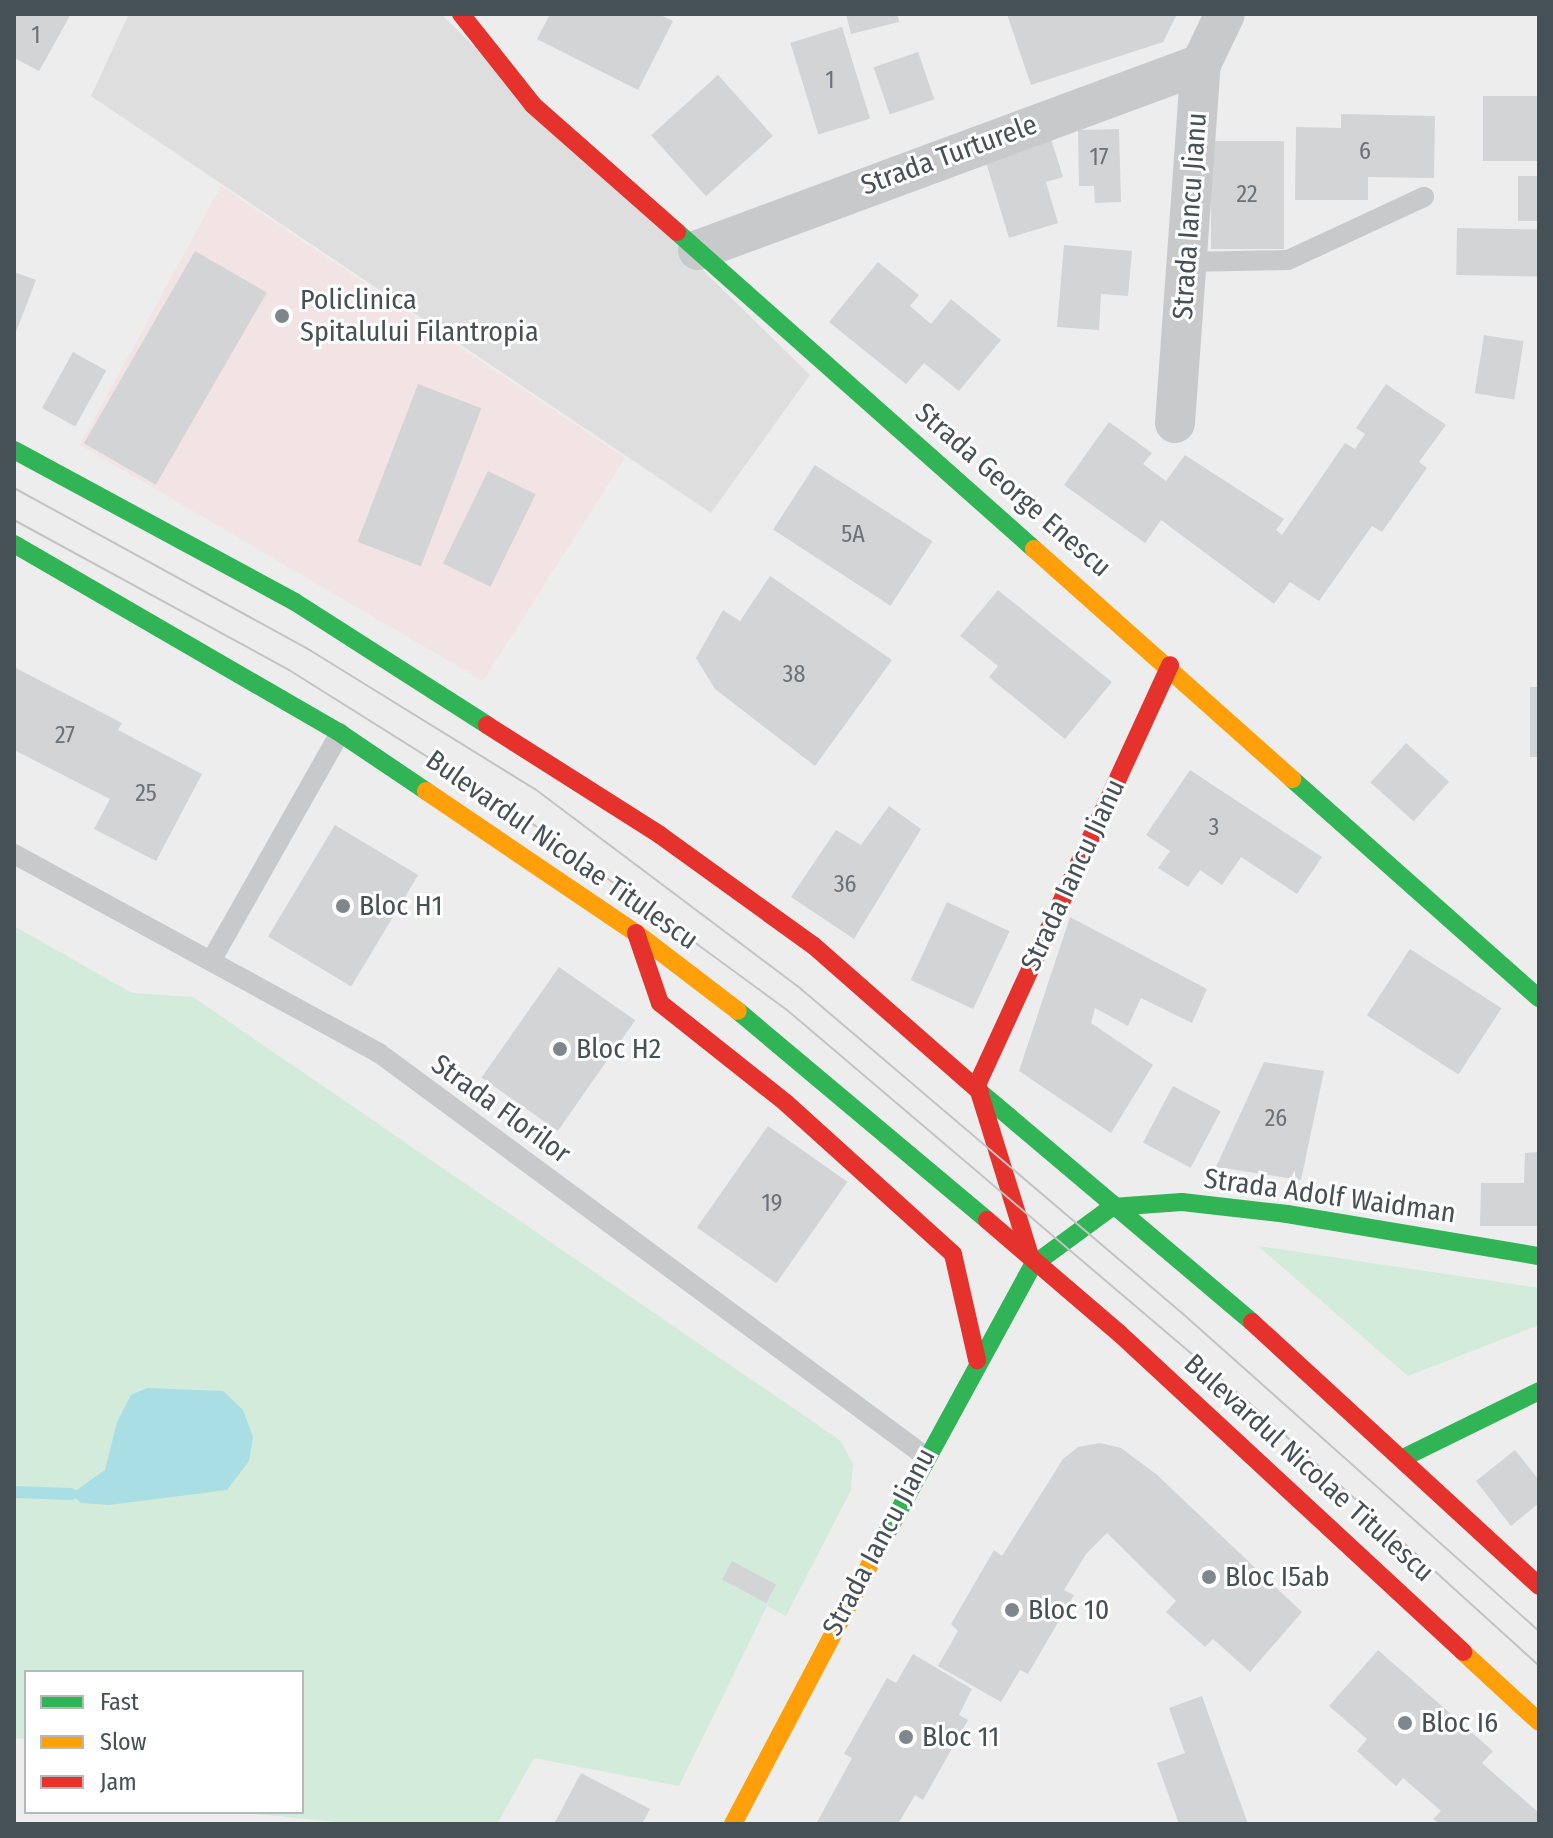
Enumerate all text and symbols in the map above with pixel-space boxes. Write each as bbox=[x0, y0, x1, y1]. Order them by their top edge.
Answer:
house number: 1 bbox=[31, 22, 41, 50]
house number: 1 bbox=[825, 67, 835, 95]
street label: Strada Turturele bbox=[856, 108, 1042, 202]
street label: Strada Iancu Jianu bbox=[1166, 111, 1214, 321]
house number: 6 bbox=[1359, 138, 1371, 166]
house number: 17 bbox=[1089, 144, 1109, 172]
house number: 22 bbox=[1236, 181, 1258, 209]
place label: Policlinica Spitalului Filantropia bbox=[300, 283, 539, 349]
marker: Policlinica Spitalului Filantropia bbox=[271, 305, 293, 327]
street label: Strada George Enescu bbox=[908, 396, 1118, 584]
house number: 5A bbox=[841, 521, 865, 549]
house number: 38 bbox=[783, 661, 805, 689]
house number: 27 bbox=[55, 722, 75, 750]
street label: Bulevardul Nicolae Titulescu bbox=[420, 743, 704, 957]
street label: Strada Iancu Jianu bbox=[1014, 774, 1132, 976]
house number: 25 bbox=[135, 780, 157, 808]
house number: 3 bbox=[1209, 814, 1219, 842]
house number: 36 bbox=[834, 871, 856, 899]
place label: Bloc H1 bbox=[359, 889, 443, 923]
marker: Bloc H1 bbox=[334, 897, 352, 915]
place label: Bloc H2 bbox=[576, 1032, 661, 1066]
marker: Bloc H2 bbox=[551, 1040, 569, 1058]
street label: Strada Florilor bbox=[425, 1047, 577, 1171]
house number: 26 bbox=[1265, 1105, 1287, 1133]
street label: Strada Adolf Waidman bbox=[1202, 1162, 1458, 1230]
house number: 19 bbox=[761, 1190, 783, 1218]
street label: Bulevardul Nicolae Titulescu bbox=[1177, 1347, 1441, 1589]
street label: Strada Iancu Jianu bbox=[815, 1442, 943, 1642]
place label: Bloc I5ab bbox=[1225, 1560, 1330, 1594]
marker: Bloc I5ab bbox=[1200, 1568, 1218, 1586]
place label: Bloc 10 bbox=[1028, 1593, 1109, 1627]
marker: Bloc 10 bbox=[1003, 1601, 1021, 1619]
legend bbox=[24, 1670, 304, 1814]
text: Fast bbox=[100, 1688, 139, 1716]
place label: Bloc I6 bbox=[1421, 1706, 1498, 1740]
marker: Bloc I6 bbox=[1396, 1714, 1414, 1732]
place label: Bloc 11 bbox=[922, 1720, 999, 1754]
text: Slow bbox=[100, 1728, 146, 1756]
marker: Bloc 11 bbox=[897, 1728, 915, 1746]
text: Jam bbox=[100, 1768, 137, 1796]

